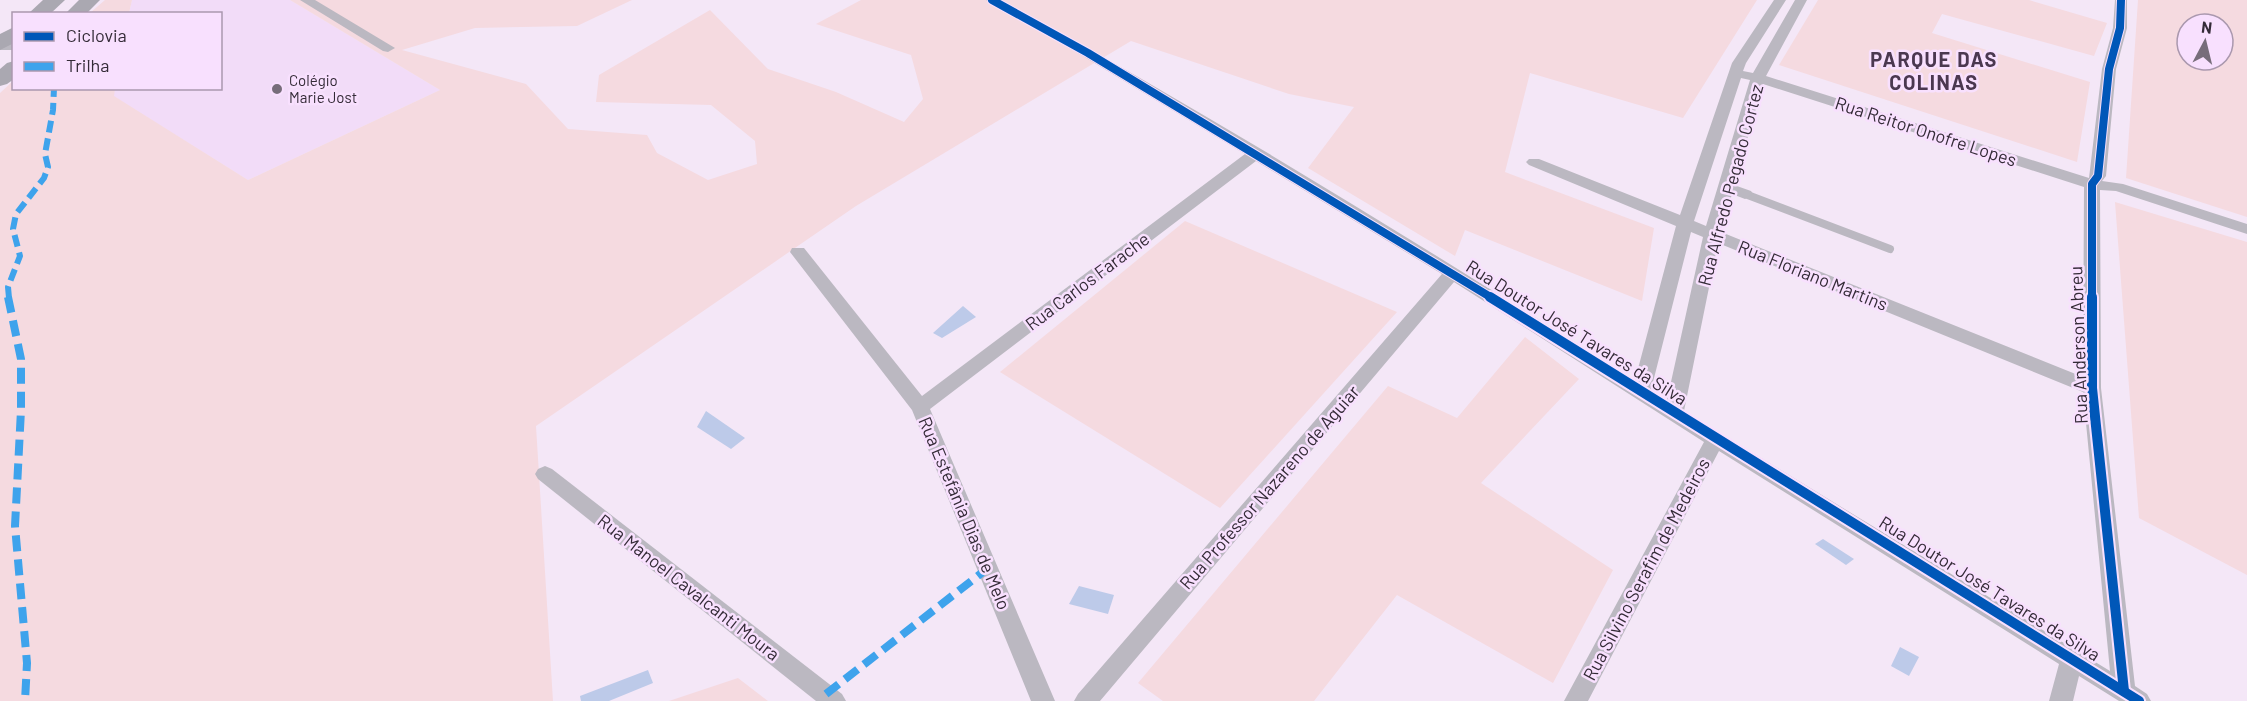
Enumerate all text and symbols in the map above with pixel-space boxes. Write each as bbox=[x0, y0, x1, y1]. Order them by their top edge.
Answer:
legend bbox=[12, 12, 222, 90]
north arrow bbox=[2175, 12, 2235, 72]
text: N bbox=[2200, 17, 2213, 37]
text: Ciclovia bbox=[66, 24, 127, 46]
district label: PARQUE DAS COLINAS bbox=[1870, 47, 1998, 94]
text: Trilha bbox=[66, 54, 110, 76]
place label: Colégio Marie Jost bbox=[289, 71, 357, 106]
marker: Colégio Marie Jost bbox=[270, 82, 284, 96]
street label: Rua Alfredo Pegado Cortez bbox=[1693, 82, 1767, 288]
street label: Rua Reitor Onofre Lopes bbox=[1833, 91, 2019, 171]
street label: Rua Carlos Farache bbox=[1021, 227, 1153, 335]
street label: Rua Floriano Martins bbox=[1735, 235, 1891, 315]
street label: Rua Doutor José Tavares da Silva bbox=[1462, 255, 1692, 409]
street label: Rua Anderson Abreu bbox=[2064, 266, 2092, 424]
street label: Rua Professor Nazareno de Aguiar bbox=[1174, 380, 1364, 593]
street label: Rua Estefânia Dias de Melo bbox=[914, 413, 1016, 613]
street label: Rua Silvino Serafim de Medeiros bbox=[1578, 454, 1714, 684]
street label: Rua Manoel Cavalcanti Moura bbox=[594, 509, 784, 665]
street label: Rua Doutor José Tavares da Silva bbox=[1875, 511, 2105, 665]

